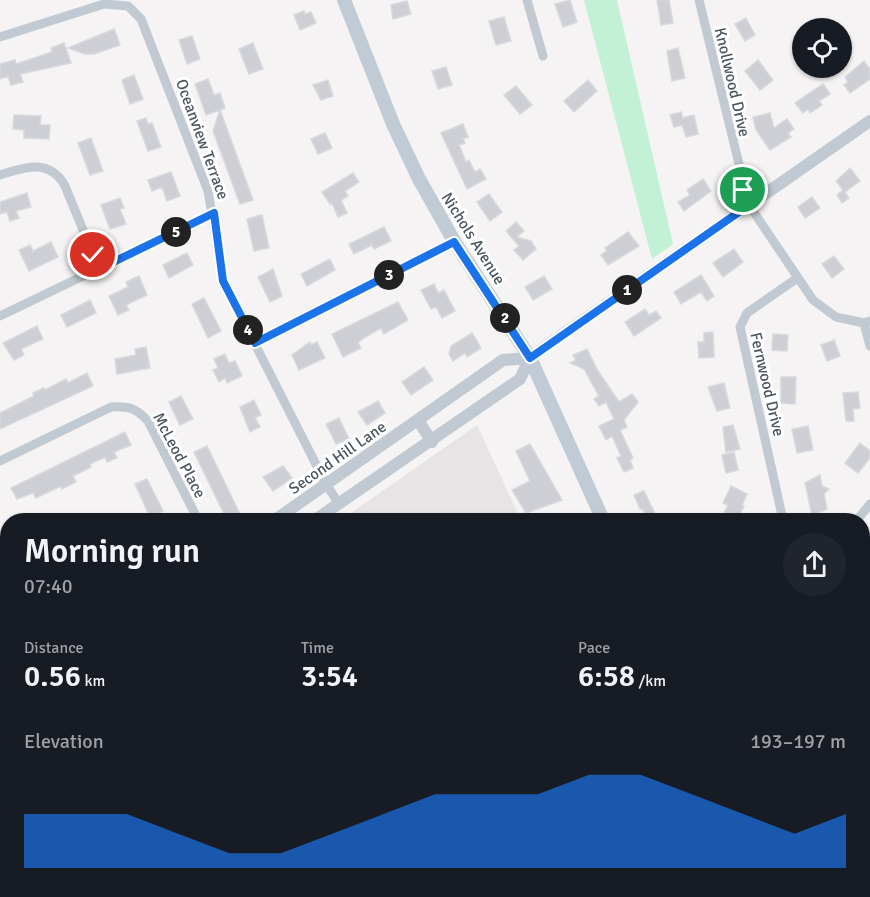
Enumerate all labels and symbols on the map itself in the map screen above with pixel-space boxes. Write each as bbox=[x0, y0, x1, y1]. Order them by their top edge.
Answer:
street label: Knollwood Drive bbox=[710, 26, 754, 139]
street label: Oceanview Terrace bbox=[171, 76, 233, 202]
pin bbox=[717, 164, 768, 215]
street label: Nichols Avenue bbox=[437, 189, 509, 288]
pin: 5 bbox=[161, 217, 191, 247]
pin bbox=[67, 229, 118, 280]
pin: 3 bbox=[374, 260, 404, 290]
pin: 1 bbox=[612, 275, 642, 305]
pin: 2 bbox=[490, 303, 520, 333]
pin: 4 bbox=[233, 315, 263, 345]
street label: Fernwood Drive bbox=[745, 330, 789, 438]
street label: McLeod Place bbox=[148, 409, 210, 502]
street label: Second Hill Lane bbox=[285, 417, 390, 499]

